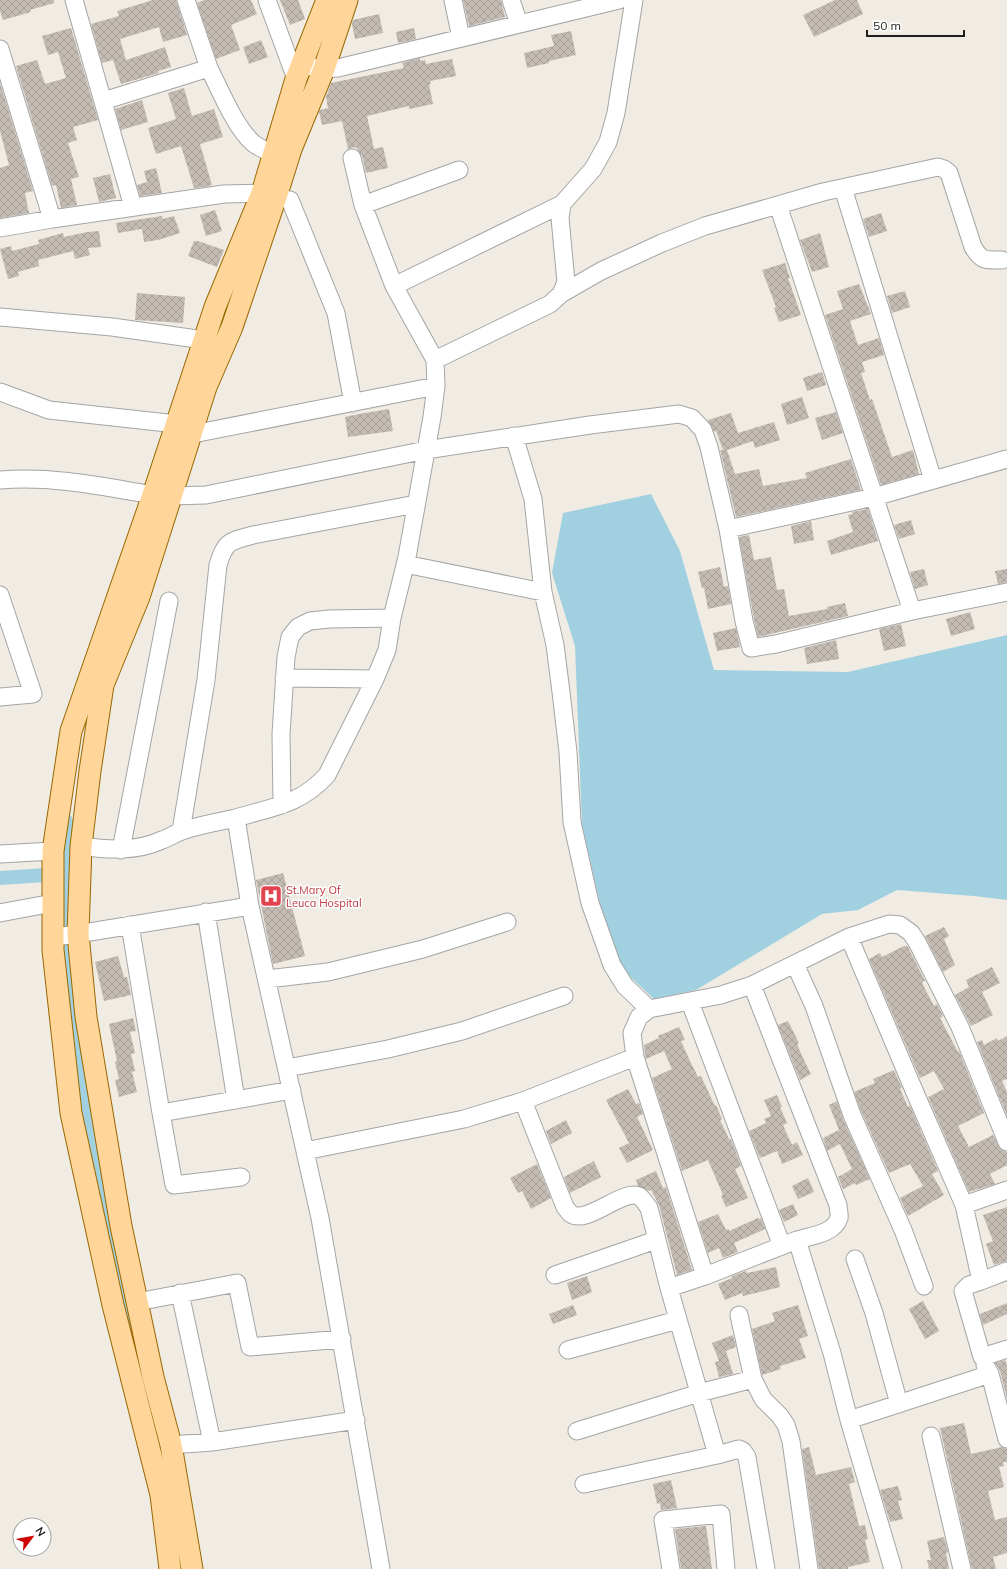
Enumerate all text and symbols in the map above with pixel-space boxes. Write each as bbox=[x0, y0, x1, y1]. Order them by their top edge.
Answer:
scale bar bbox=[867, 12, 964, 38]
text: 50 m bbox=[873, 18, 901, 33]
hospital icon: St.Mary Of Leuca Hospital bbox=[258, 883, 284, 909]
place label: St.Mary Of Leuca Hospital bbox=[286, 883, 362, 910]
north arrow bbox=[12, 1517, 52, 1557]
text: N bbox=[32, 1524, 49, 1539]

